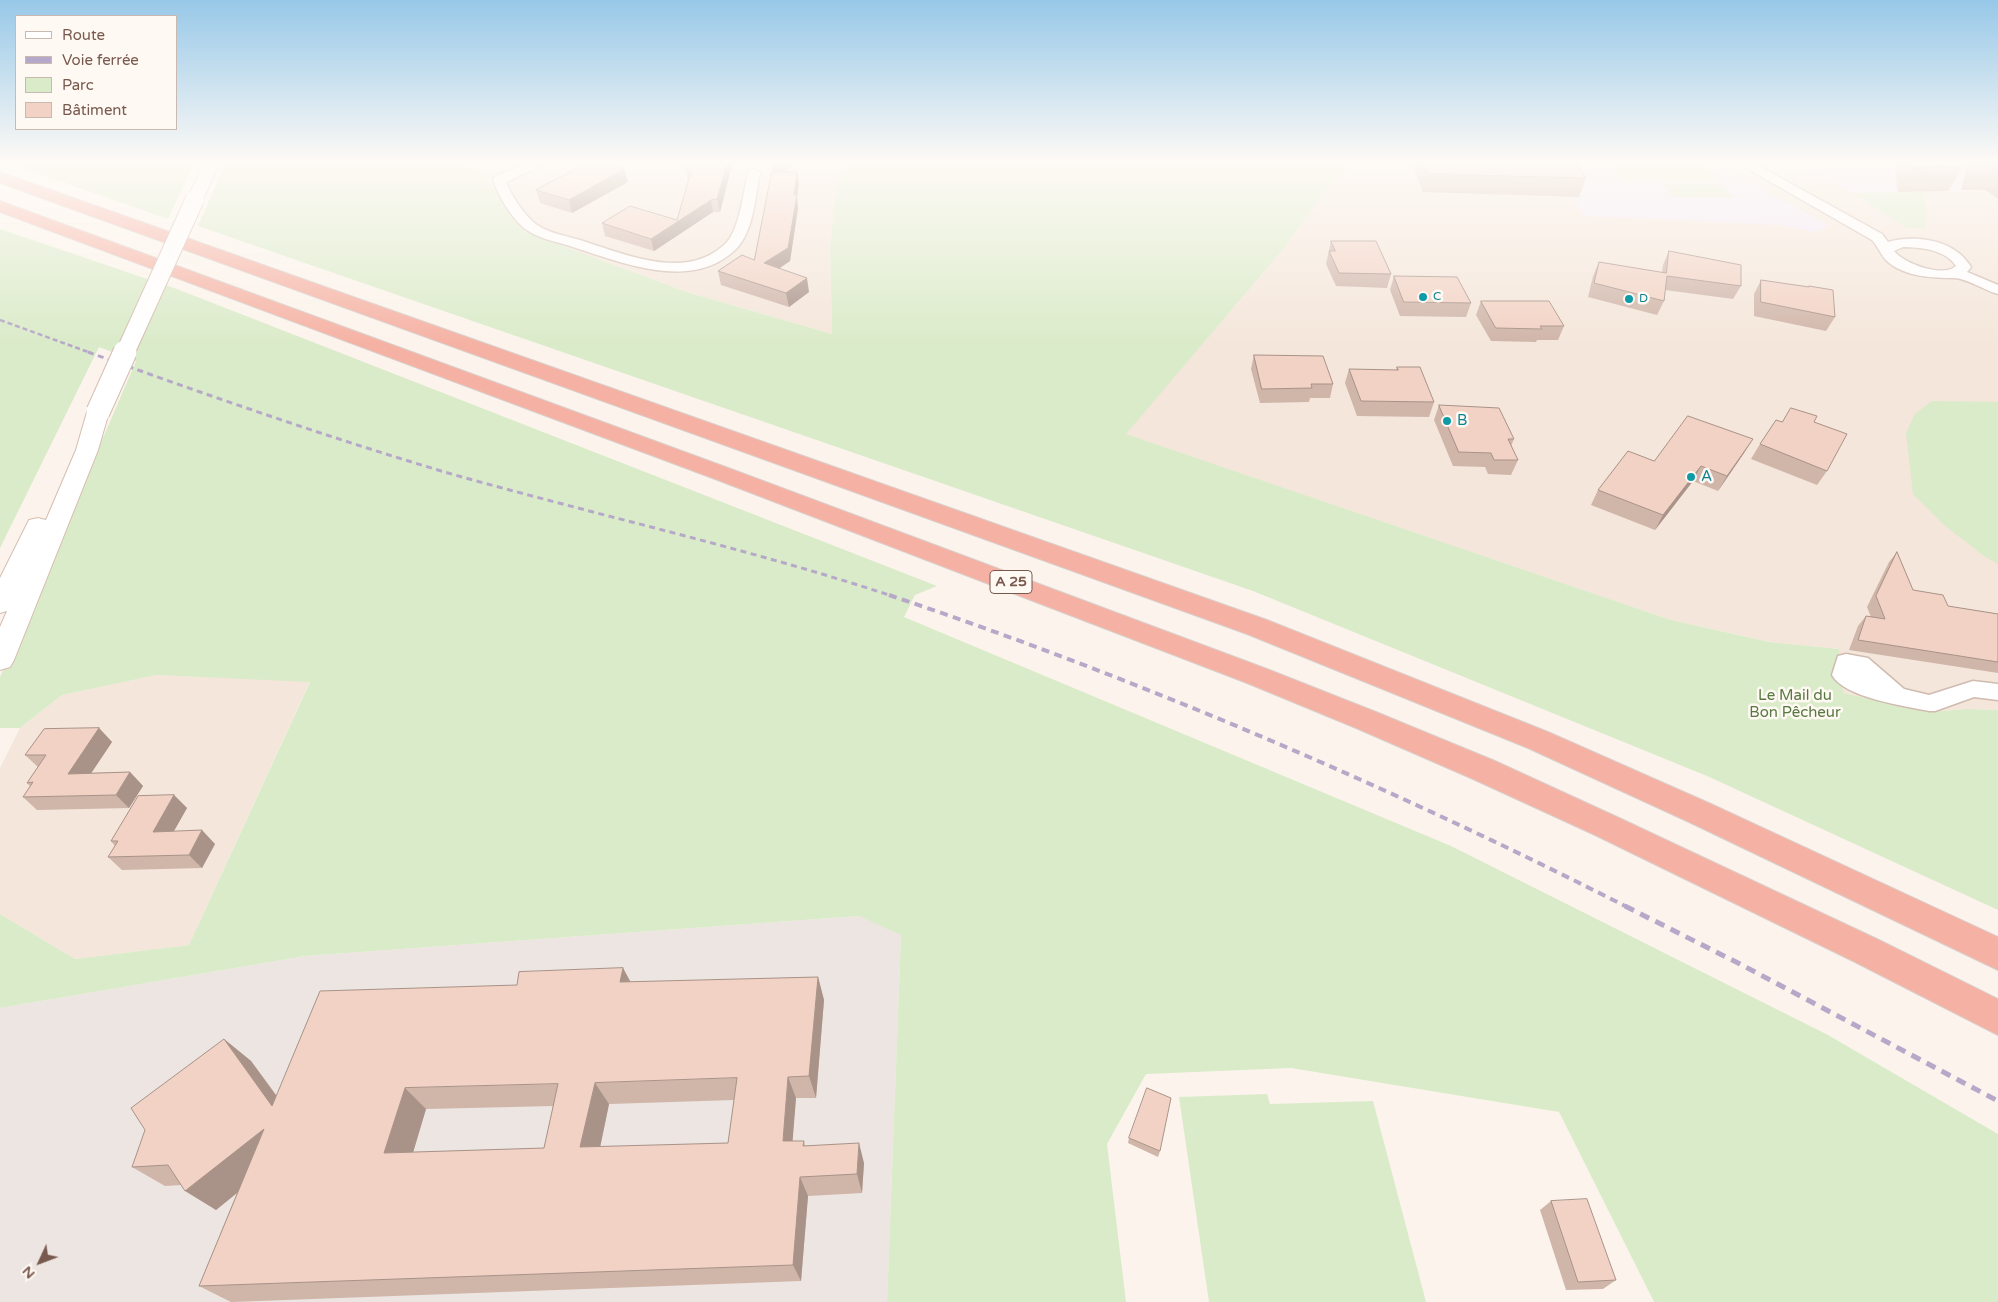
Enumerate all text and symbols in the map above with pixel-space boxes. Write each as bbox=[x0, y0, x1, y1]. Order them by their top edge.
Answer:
legend bbox=[15, 15, 178, 130]
text: Route bbox=[62, 26, 105, 44]
text: Voie ferrée bbox=[62, 51, 139, 69]
text: Parc bbox=[62, 76, 94, 94]
text: Bâtiment bbox=[62, 101, 127, 119]
place label: C bbox=[1433, 290, 1441, 304]
marker: C bbox=[1417, 291, 1429, 303]
place label: D bbox=[1639, 292, 1648, 306]
marker: D bbox=[1623, 293, 1635, 305]
place label: B bbox=[1457, 412, 1467, 430]
marker: B bbox=[1441, 415, 1453, 427]
place label: A bbox=[1701, 468, 1712, 486]
marker: A bbox=[1685, 471, 1697, 483]
road number: A 25 bbox=[990, 570, 1032, 594]
park label: Le Mail du Bon Pêcheur bbox=[1749, 687, 1841, 722]
north arrow bbox=[15, 1237, 65, 1287]
text: N bbox=[19, 1263, 39, 1282]

